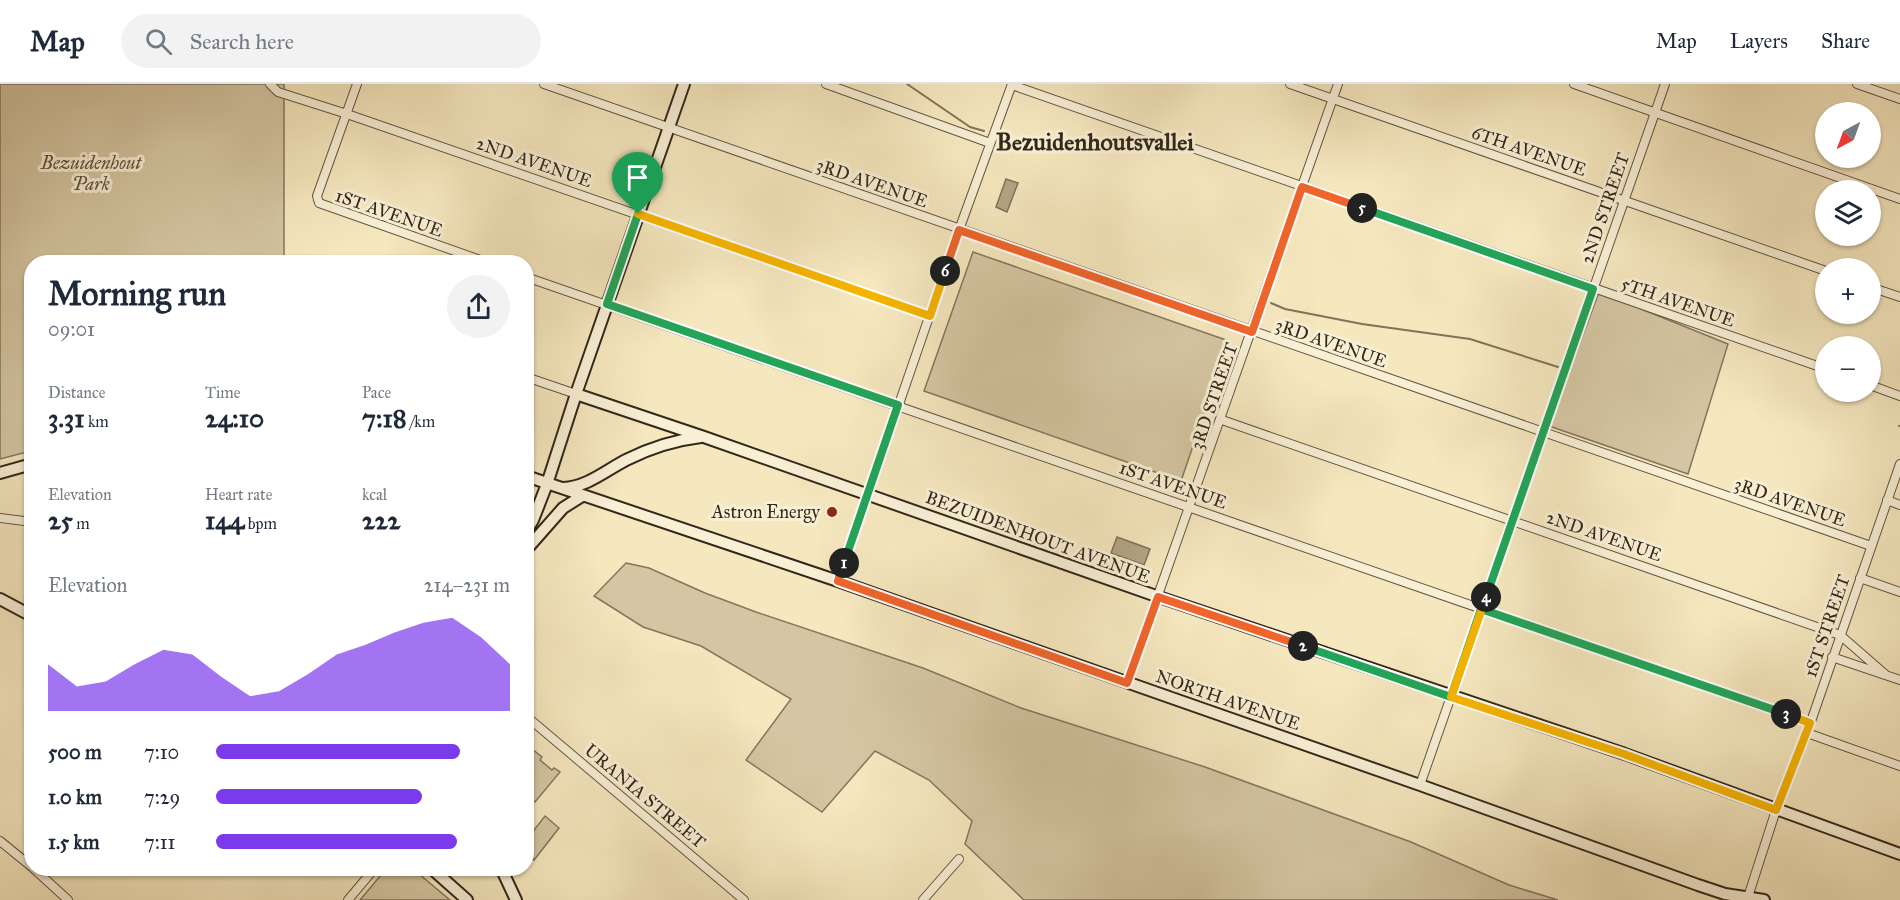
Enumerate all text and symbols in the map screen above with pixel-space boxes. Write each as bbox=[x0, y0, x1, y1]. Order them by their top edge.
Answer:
search box bbox=[121, 14, 541, 68]
text: Map bbox=[30, 24, 85, 59]
icon: search bbox=[142, 25, 175, 58]
text: Search here bbox=[190, 28, 294, 55]
text: Map bbox=[1656, 28, 1697, 54]
text: Layers bbox=[1730, 28, 1788, 54]
text: Share bbox=[1821, 28, 1870, 54]
north arrow bbox=[1815, 102, 1881, 168]
map controls bbox=[1815, 102, 1881, 402]
street label: 6TH AVENUE bbox=[1469, 121, 1589, 181]
district label: Bezuidenhoutsvallei bbox=[996, 127, 1194, 157]
street label: 2ND AVENUE bbox=[473, 132, 595, 192]
street label: 2ND STREET bbox=[1576, 150, 1634, 266]
park label: Bezuidenhout Park bbox=[40, 152, 142, 195]
pin bbox=[612, 152, 663, 214]
street label: 3RD AVENUE bbox=[813, 154, 931, 212]
icon: arrive bbox=[621, 161, 654, 194]
button: layers bbox=[1815, 180, 1881, 246]
street label: 1ST AVENUE bbox=[332, 184, 446, 242]
pin: 5 bbox=[1347, 193, 1377, 223]
text: 5 bbox=[1358, 198, 1366, 217]
pin: 6 bbox=[930, 256, 960, 286]
button: + bbox=[1815, 258, 1881, 324]
text: 6 bbox=[941, 261, 949, 280]
street label: 5TH AVENUE bbox=[1618, 272, 1738, 332]
text: Morning run bbox=[48, 274, 226, 314]
button: share bbox=[447, 275, 510, 338]
street label: 3RD AVENUE bbox=[1272, 314, 1390, 372]
text: 09:01 bbox=[48, 317, 95, 341]
button: − bbox=[1815, 336, 1881, 402]
street label: 3RD STREET bbox=[1185, 340, 1243, 452]
text: Distance bbox=[48, 383, 105, 402]
text: Time bbox=[205, 383, 240, 402]
text: Pace bbox=[362, 383, 391, 402]
text: 3.31 bbox=[48, 402, 84, 434]
text: 24:10 bbox=[205, 402, 264, 434]
text: 7:18 bbox=[362, 402, 407, 434]
text: km bbox=[84, 412, 109, 431]
text: /km bbox=[407, 412, 435, 431]
street label: 1ST AVENUE bbox=[1116, 456, 1230, 514]
street label: 3RD AVENUE bbox=[1731, 473, 1849, 531]
text: Elevation bbox=[48, 485, 112, 504]
text: Heart rate bbox=[205, 485, 272, 504]
text: kcal bbox=[362, 485, 387, 504]
street label: BEZUIDENHOUT AVENUE bbox=[923, 486, 1154, 588]
place label: Astron Energy bbox=[711, 501, 821, 524]
text: 25 bbox=[48, 504, 73, 536]
text: 144 bbox=[205, 504, 244, 536]
text: 222 bbox=[362, 504, 400, 536]
marker: Astron Energy bbox=[825, 505, 839, 519]
street label: 2ND AVENUE bbox=[1543, 506, 1665, 566]
text: m bbox=[73, 514, 90, 533]
text: bpm bbox=[244, 514, 277, 533]
pin: 1 bbox=[829, 548, 859, 578]
text: 1 bbox=[841, 553, 847, 572]
street label: 1ST STREET bbox=[1799, 572, 1855, 680]
text: Elevation bbox=[48, 573, 127, 597]
text: 214–231 m bbox=[424, 573, 510, 597]
pin: 4 bbox=[1471, 582, 1501, 612]
text: 4 bbox=[1482, 587, 1490, 606]
pin: 2 bbox=[1288, 631, 1318, 661]
text: 2 bbox=[1299, 636, 1307, 655]
street label: NORTH AVENUE bbox=[1153, 665, 1303, 735]
pin: 3 bbox=[1771, 699, 1801, 729]
text: 3 bbox=[1783, 704, 1789, 723]
street label: URANIA STREET bbox=[580, 739, 710, 853]
text: 500 m bbox=[48, 740, 102, 764]
text: 7:10 bbox=[144, 740, 179, 764]
text: 1.0 km bbox=[48, 785, 102, 809]
text: 7:29 bbox=[144, 785, 180, 809]
text: 1.5 km bbox=[48, 830, 99, 854]
text: 7:11 bbox=[144, 830, 176, 854]

